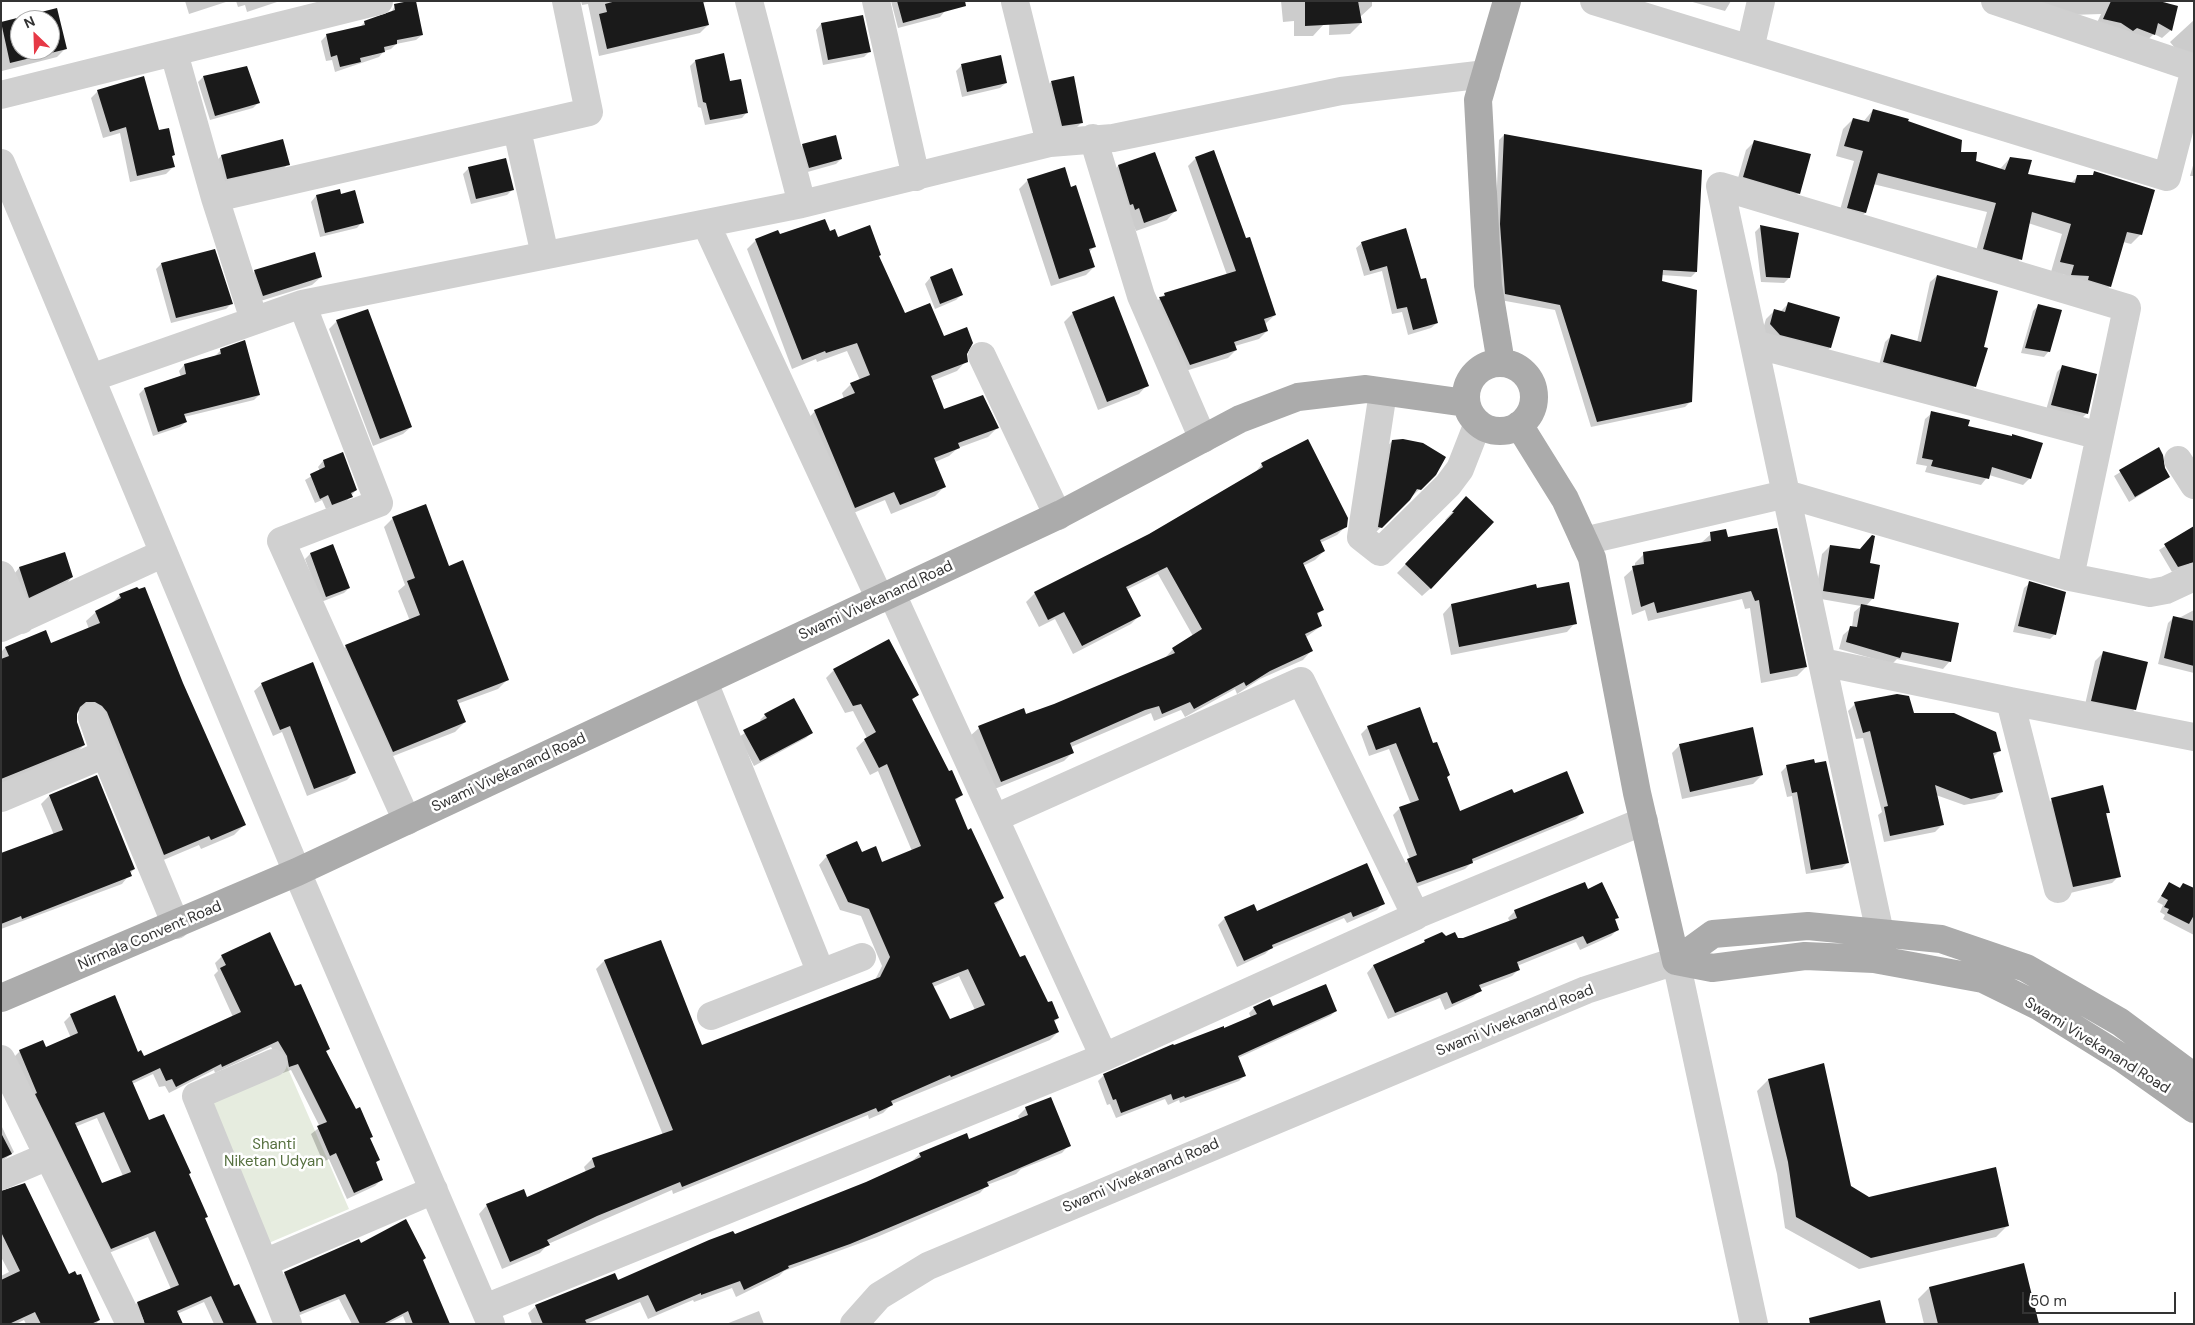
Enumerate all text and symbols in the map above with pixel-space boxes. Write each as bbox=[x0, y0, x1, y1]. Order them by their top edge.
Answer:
north arrow bbox=[10, 10, 60, 60]
text: N bbox=[21, 12, 38, 33]
street label: Swami Vivekanand Road bbox=[796, 557, 956, 645]
street label: Swami Vivekanand Road bbox=[429, 729, 589, 817]
street label: Nirmala Convent Road bbox=[76, 898, 224, 974]
street label: Swami Vivekanand Road bbox=[1434, 981, 1596, 1061]
street label: Swami Vivekanand Road bbox=[2021, 994, 2173, 1098]
street label: Swami Vivekanand Road bbox=[1060, 1135, 1222, 1217]
park label: Shanti Niketan Udyan bbox=[224, 1136, 324, 1171]
scale bar bbox=[2025, 1282, 2179, 1314]
text: 50 m bbox=[2030, 1291, 2067, 1311]

